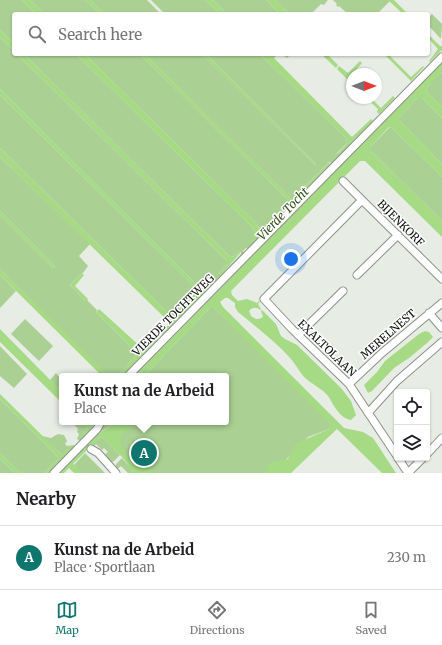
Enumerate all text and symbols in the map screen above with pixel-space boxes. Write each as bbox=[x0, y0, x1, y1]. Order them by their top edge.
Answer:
search box bbox=[12, 12, 430, 56]
icon: search bbox=[26, 23, 48, 45]
text: Search here bbox=[58, 25, 142, 44]
north arrow bbox=[346, 68, 382, 104]
water label: Vierde Tocht bbox=[254, 184, 312, 243]
street label: BIJENKORF bbox=[375, 197, 428, 250]
your location bbox=[281, 249, 301, 269]
street label: VIERDE TOCHTWEG bbox=[128, 271, 217, 360]
street label: MERELNEST bbox=[357, 306, 419, 362]
street label: EXALTOLAAN bbox=[295, 317, 360, 380]
popup bbox=[59, 373, 229, 425]
text: Kunst na de Arbeid bbox=[74, 381, 214, 400]
map controls bbox=[394, 389, 430, 461]
button: locate bbox=[394, 389, 430, 425]
text: Place bbox=[74, 400, 106, 417]
button: layers bbox=[394, 425, 430, 461]
pin: A bbox=[131, 438, 157, 468]
text: Nearby bbox=[16, 488, 76, 510]
text: Kunst na de Arbeid bbox=[54, 540, 194, 559]
text: A bbox=[24, 549, 34, 566]
text: 230 m bbox=[387, 549, 426, 566]
text: Place · Sportlaan bbox=[54, 559, 155, 576]
tab: Map bbox=[55, 599, 79, 637]
tab: Directions bbox=[190, 599, 245, 637]
tab: Saved bbox=[355, 599, 387, 637]

